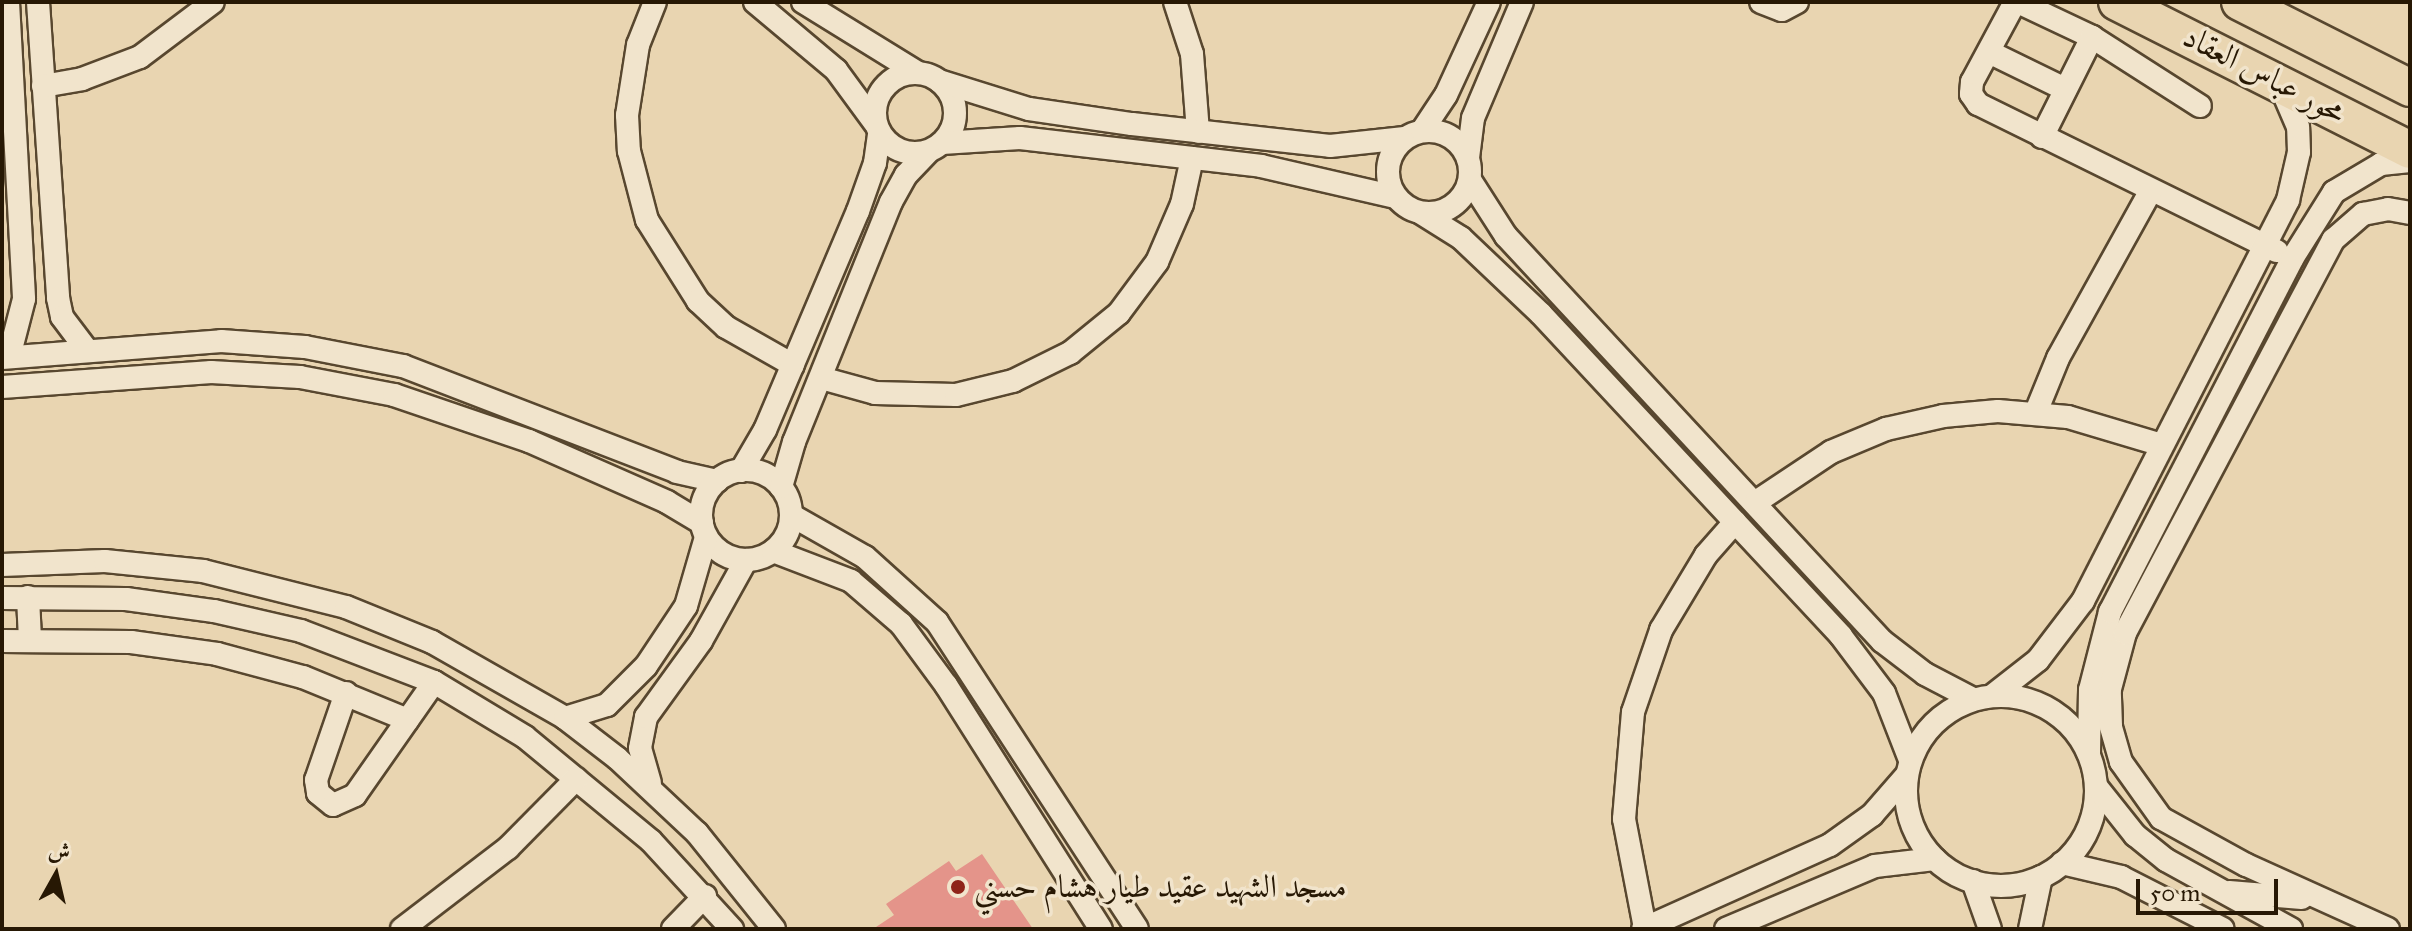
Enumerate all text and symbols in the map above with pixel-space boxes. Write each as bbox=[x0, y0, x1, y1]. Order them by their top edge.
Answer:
street label: محور عباس العقاد bbox=[2176, 18, 2352, 132]
north arrow bbox=[16, 835, 96, 915]
text: ش bbox=[47, 836, 72, 866]
scale bar bbox=[2140, 863, 2282, 913]
place label: مسجد الشهيد عقيد طيار هشام حسني bbox=[974, 868, 1347, 906]
marker: مسجد الشهيد عقيد طيار هشام حسني bbox=[949, 878, 967, 896]
text: 50 m bbox=[2150, 878, 2200, 908]

